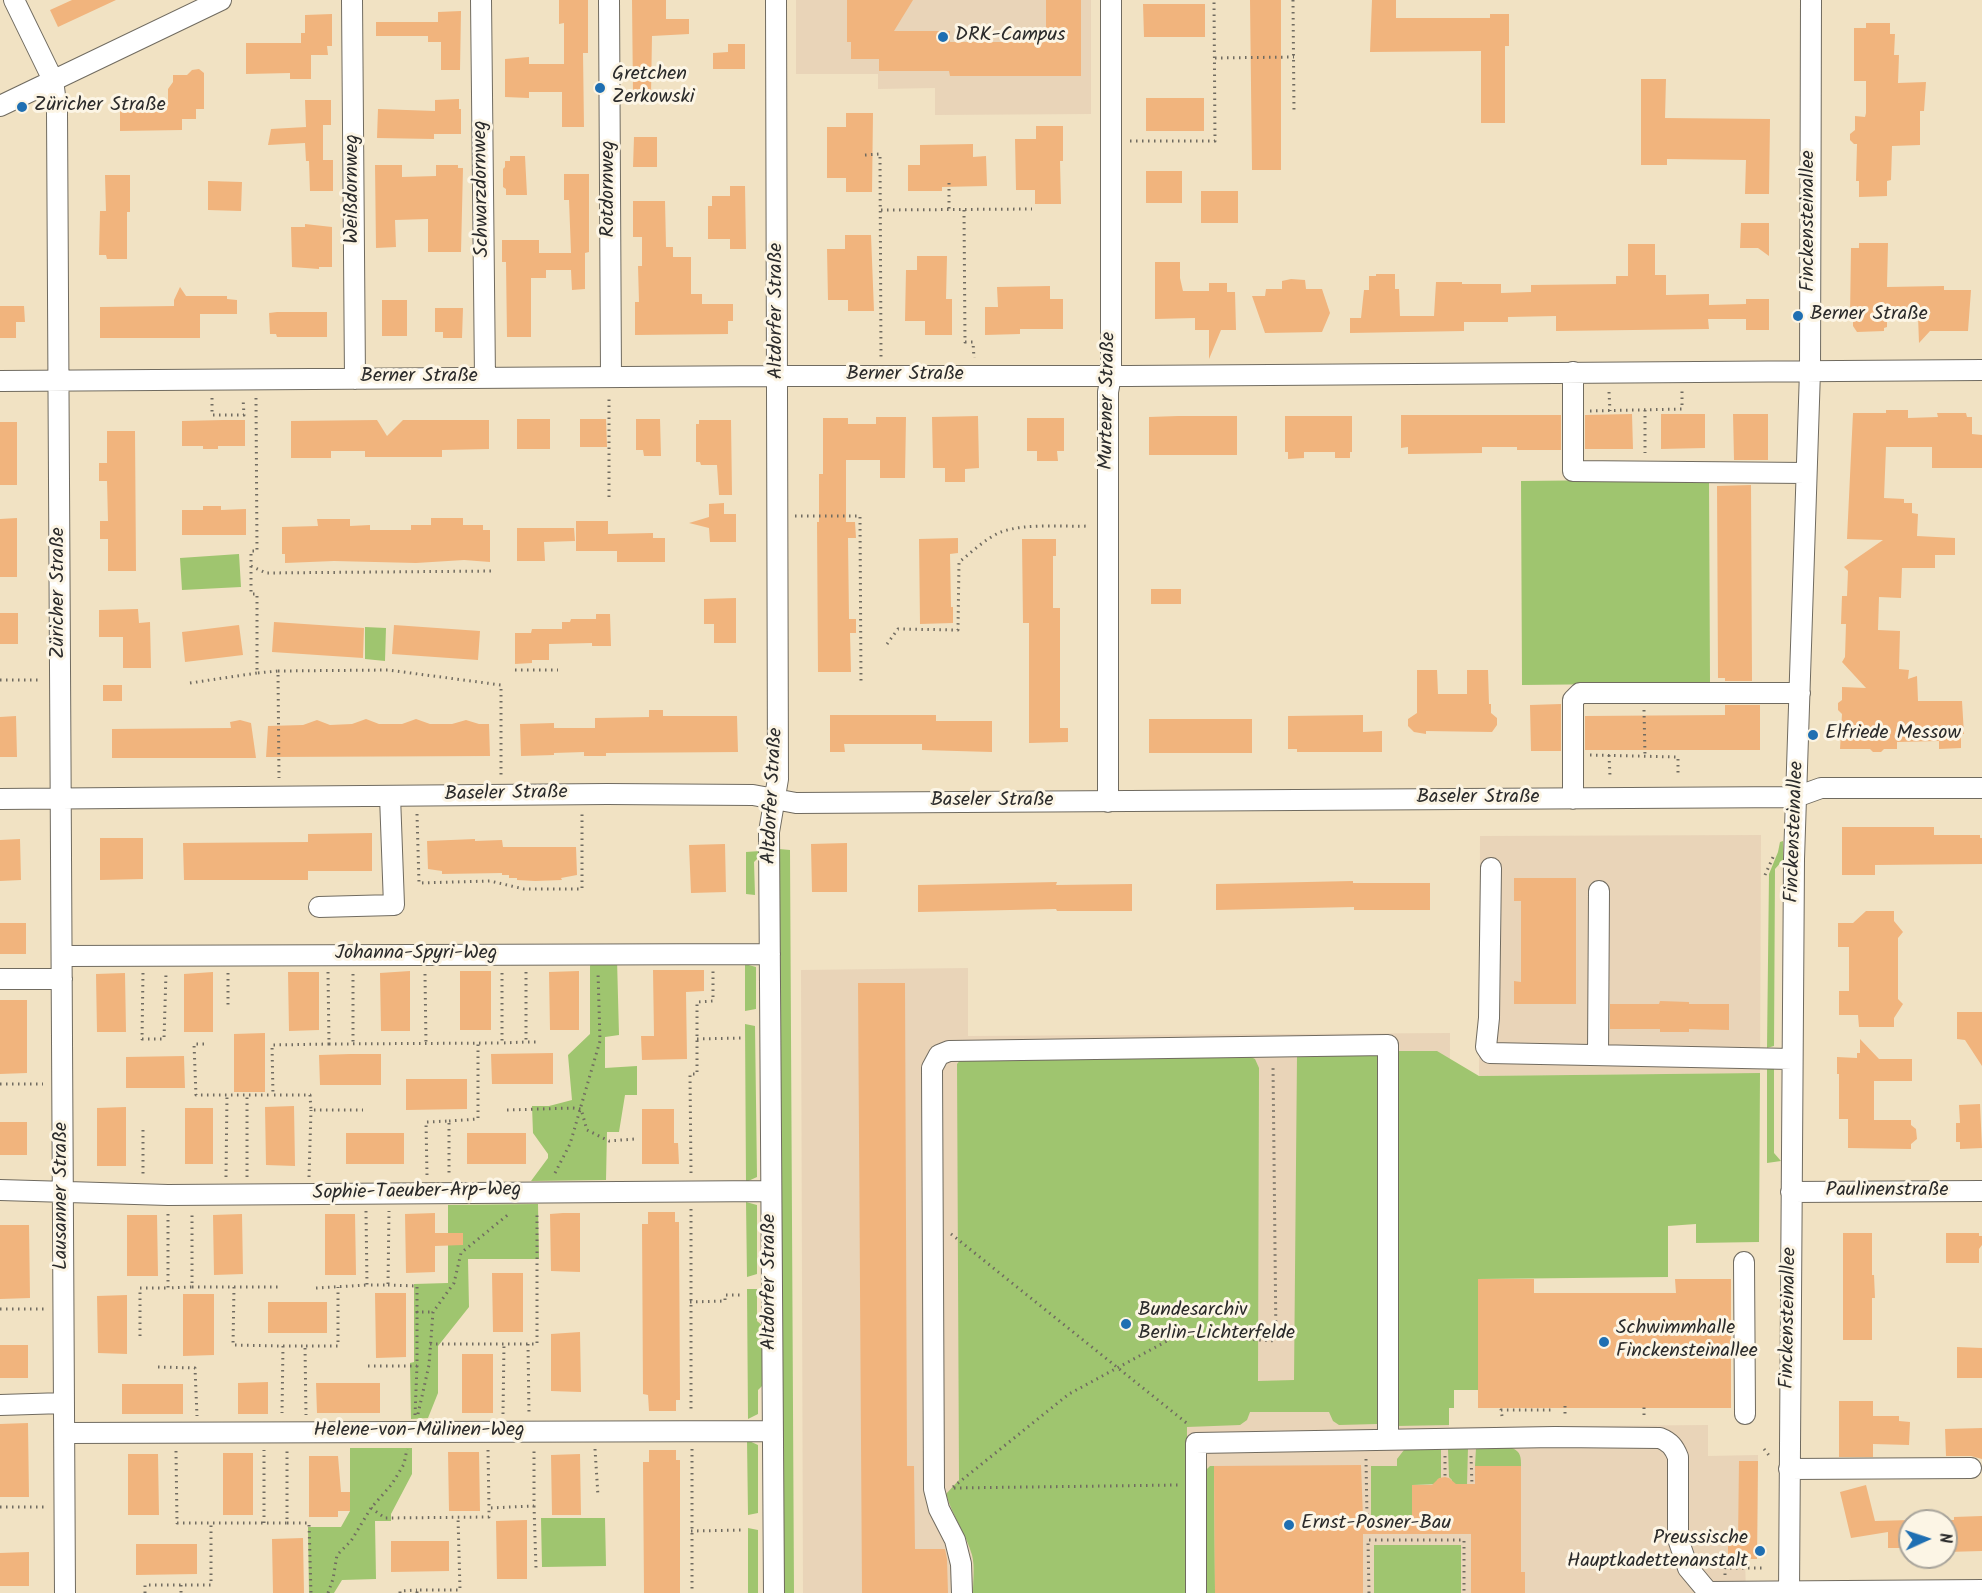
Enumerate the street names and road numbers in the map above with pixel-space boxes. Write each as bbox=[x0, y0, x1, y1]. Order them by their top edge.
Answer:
street label: Schwarzdornweg bbox=[470, 120, 496, 258]
street label: Weißdornweg bbox=[342, 134, 366, 244]
street label: Rotdornweg bbox=[598, 141, 622, 237]
street label: Finckensteinallee bbox=[1798, 150, 1822, 292]
street label: Altdorfer Straße bbox=[766, 243, 790, 379]
street label: Murtener Straße bbox=[1096, 332, 1122, 470]
street label: Berner Straße bbox=[846, 364, 964, 388]
street label: Berner Straße bbox=[360, 366, 478, 390]
street label: Züricher Straße bbox=[48, 527, 72, 659]
street label: Altdorfer Straße bbox=[758, 727, 790, 865]
street label: Finckensteinallee bbox=[1782, 761, 1810, 903]
street label: Baseler Straße bbox=[444, 782, 568, 808]
street label: Baseler Straße bbox=[1416, 787, 1540, 811]
street label: Baseler Straße bbox=[930, 790, 1054, 814]
street label: Johanna-Spyri-Weg bbox=[335, 943, 497, 967]
street label: Lausanner Straße bbox=[51, 1122, 75, 1270]
street label: Sophie-Taeuber-Arp-Weg bbox=[313, 1179, 521, 1207]
street label: Paulinenstraße bbox=[1826, 1180, 1948, 1204]
street label: Altdorfer Straße bbox=[759, 1214, 783, 1350]
street label: Finckensteinallee bbox=[1777, 1247, 1803, 1389]
street label: Helene-von-Mülinen-Weg bbox=[313, 1420, 525, 1444]

